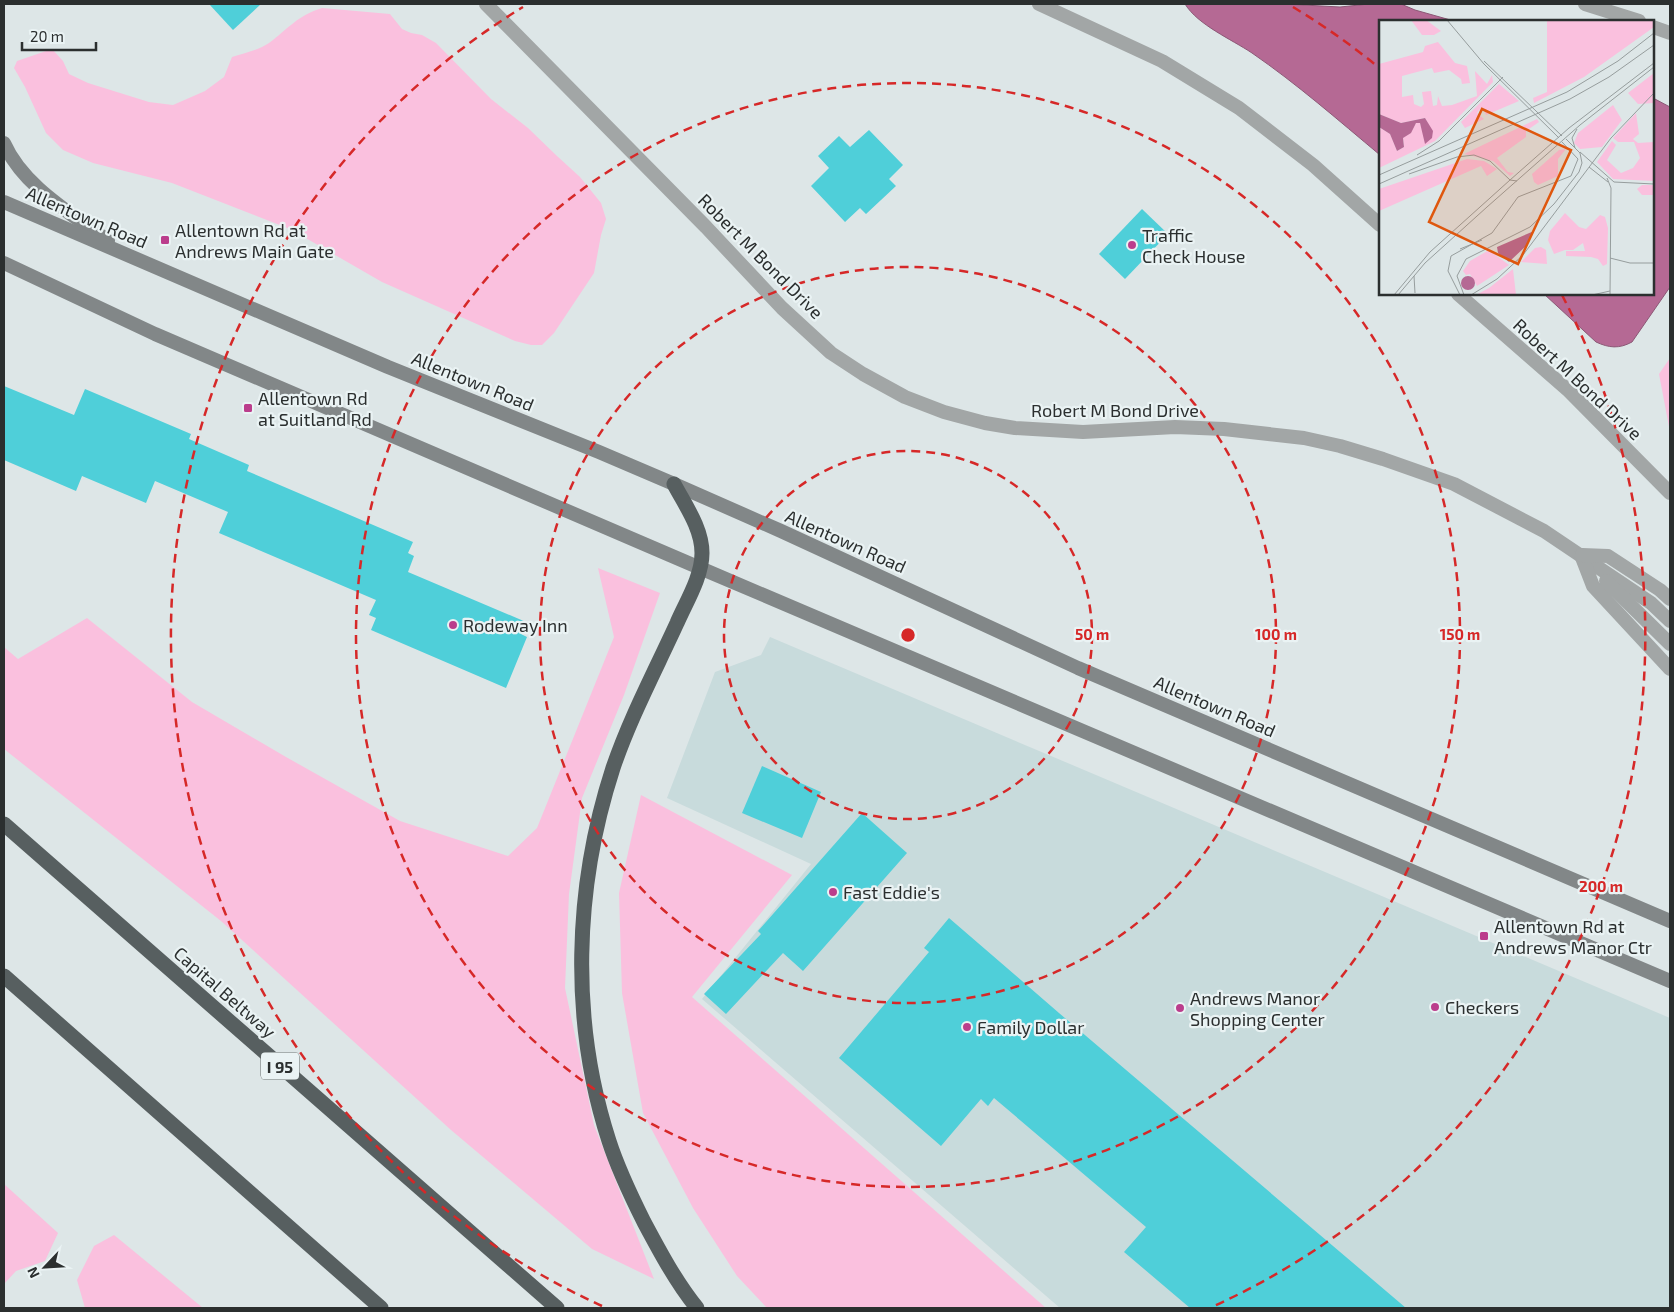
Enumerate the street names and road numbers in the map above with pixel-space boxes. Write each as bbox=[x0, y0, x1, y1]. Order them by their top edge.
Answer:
street label: Allentown Road bbox=[23, 182, 151, 252]
street label: Robert M Bond Drive bbox=[694, 189, 828, 323]
street label: Robert M Bond Drive bbox=[1509, 314, 1647, 444]
street label: Allentown Road bbox=[409, 346, 537, 416]
street label: Robert M Bond Drive bbox=[1031, 399, 1199, 421]
street label: Allentown Road bbox=[782, 505, 910, 577]
street label: Allentown Road bbox=[1151, 671, 1279, 741]
street label: Capital Beltway bbox=[170, 942, 281, 1043]
road number: I 95 bbox=[261, 1052, 299, 1080]

